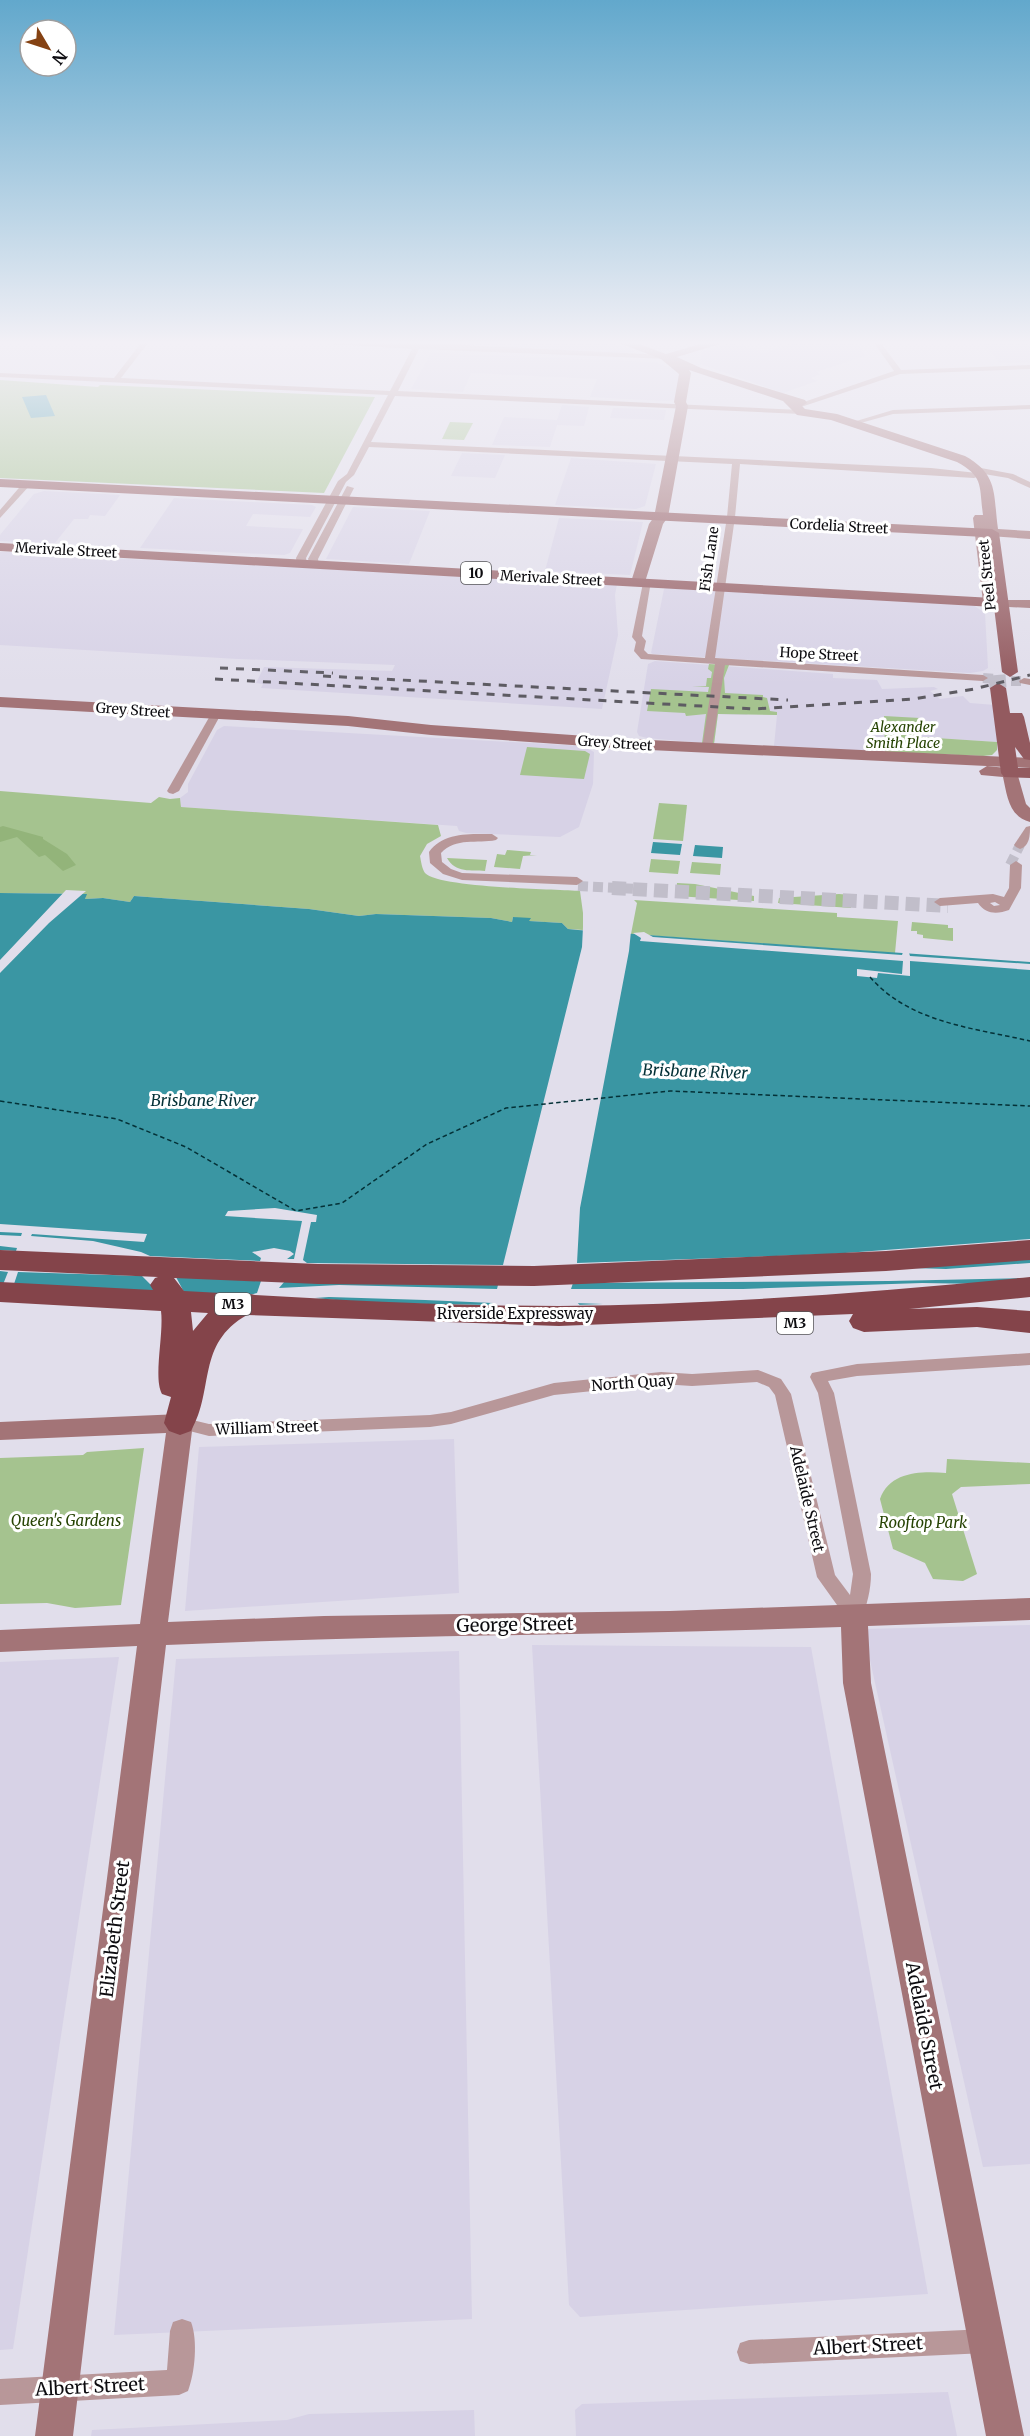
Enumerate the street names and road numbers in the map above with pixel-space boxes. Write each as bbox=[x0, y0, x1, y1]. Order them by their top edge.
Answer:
street label: Cordelia Street bbox=[789, 514, 889, 538]
street label: Fish Lane bbox=[696, 525, 722, 593]
street label: Merivale Street bbox=[15, 538, 118, 562]
street label: Peel Street bbox=[974, 538, 1000, 611]
road number: 10 bbox=[461, 562, 491, 584]
street label: Merivale Street bbox=[500, 566, 603, 590]
street label: Hope Street bbox=[779, 643, 859, 665]
street label: Grey Street bbox=[95, 698, 171, 722]
street label: Grey Street bbox=[577, 731, 653, 755]
road number: M3 bbox=[215, 1293, 251, 1315]
street label: Riverside Expressway bbox=[437, 1304, 593, 1323]
road number: M3 bbox=[777, 1312, 813, 1334]
street label: North Quay bbox=[591, 1370, 675, 1395]
street label: William Street bbox=[214, 1416, 319, 1439]
street label: Adelaide Street bbox=[786, 1443, 829, 1554]
street label: George Street bbox=[456, 1612, 574, 1637]
street label: Elizabeth Street bbox=[95, 1859, 134, 1999]
street label: Adelaide Street bbox=[901, 1959, 948, 2092]
street label: Albert Street bbox=[811, 2331, 923, 2360]
street label: Albert Street bbox=[33, 2372, 145, 2401]

